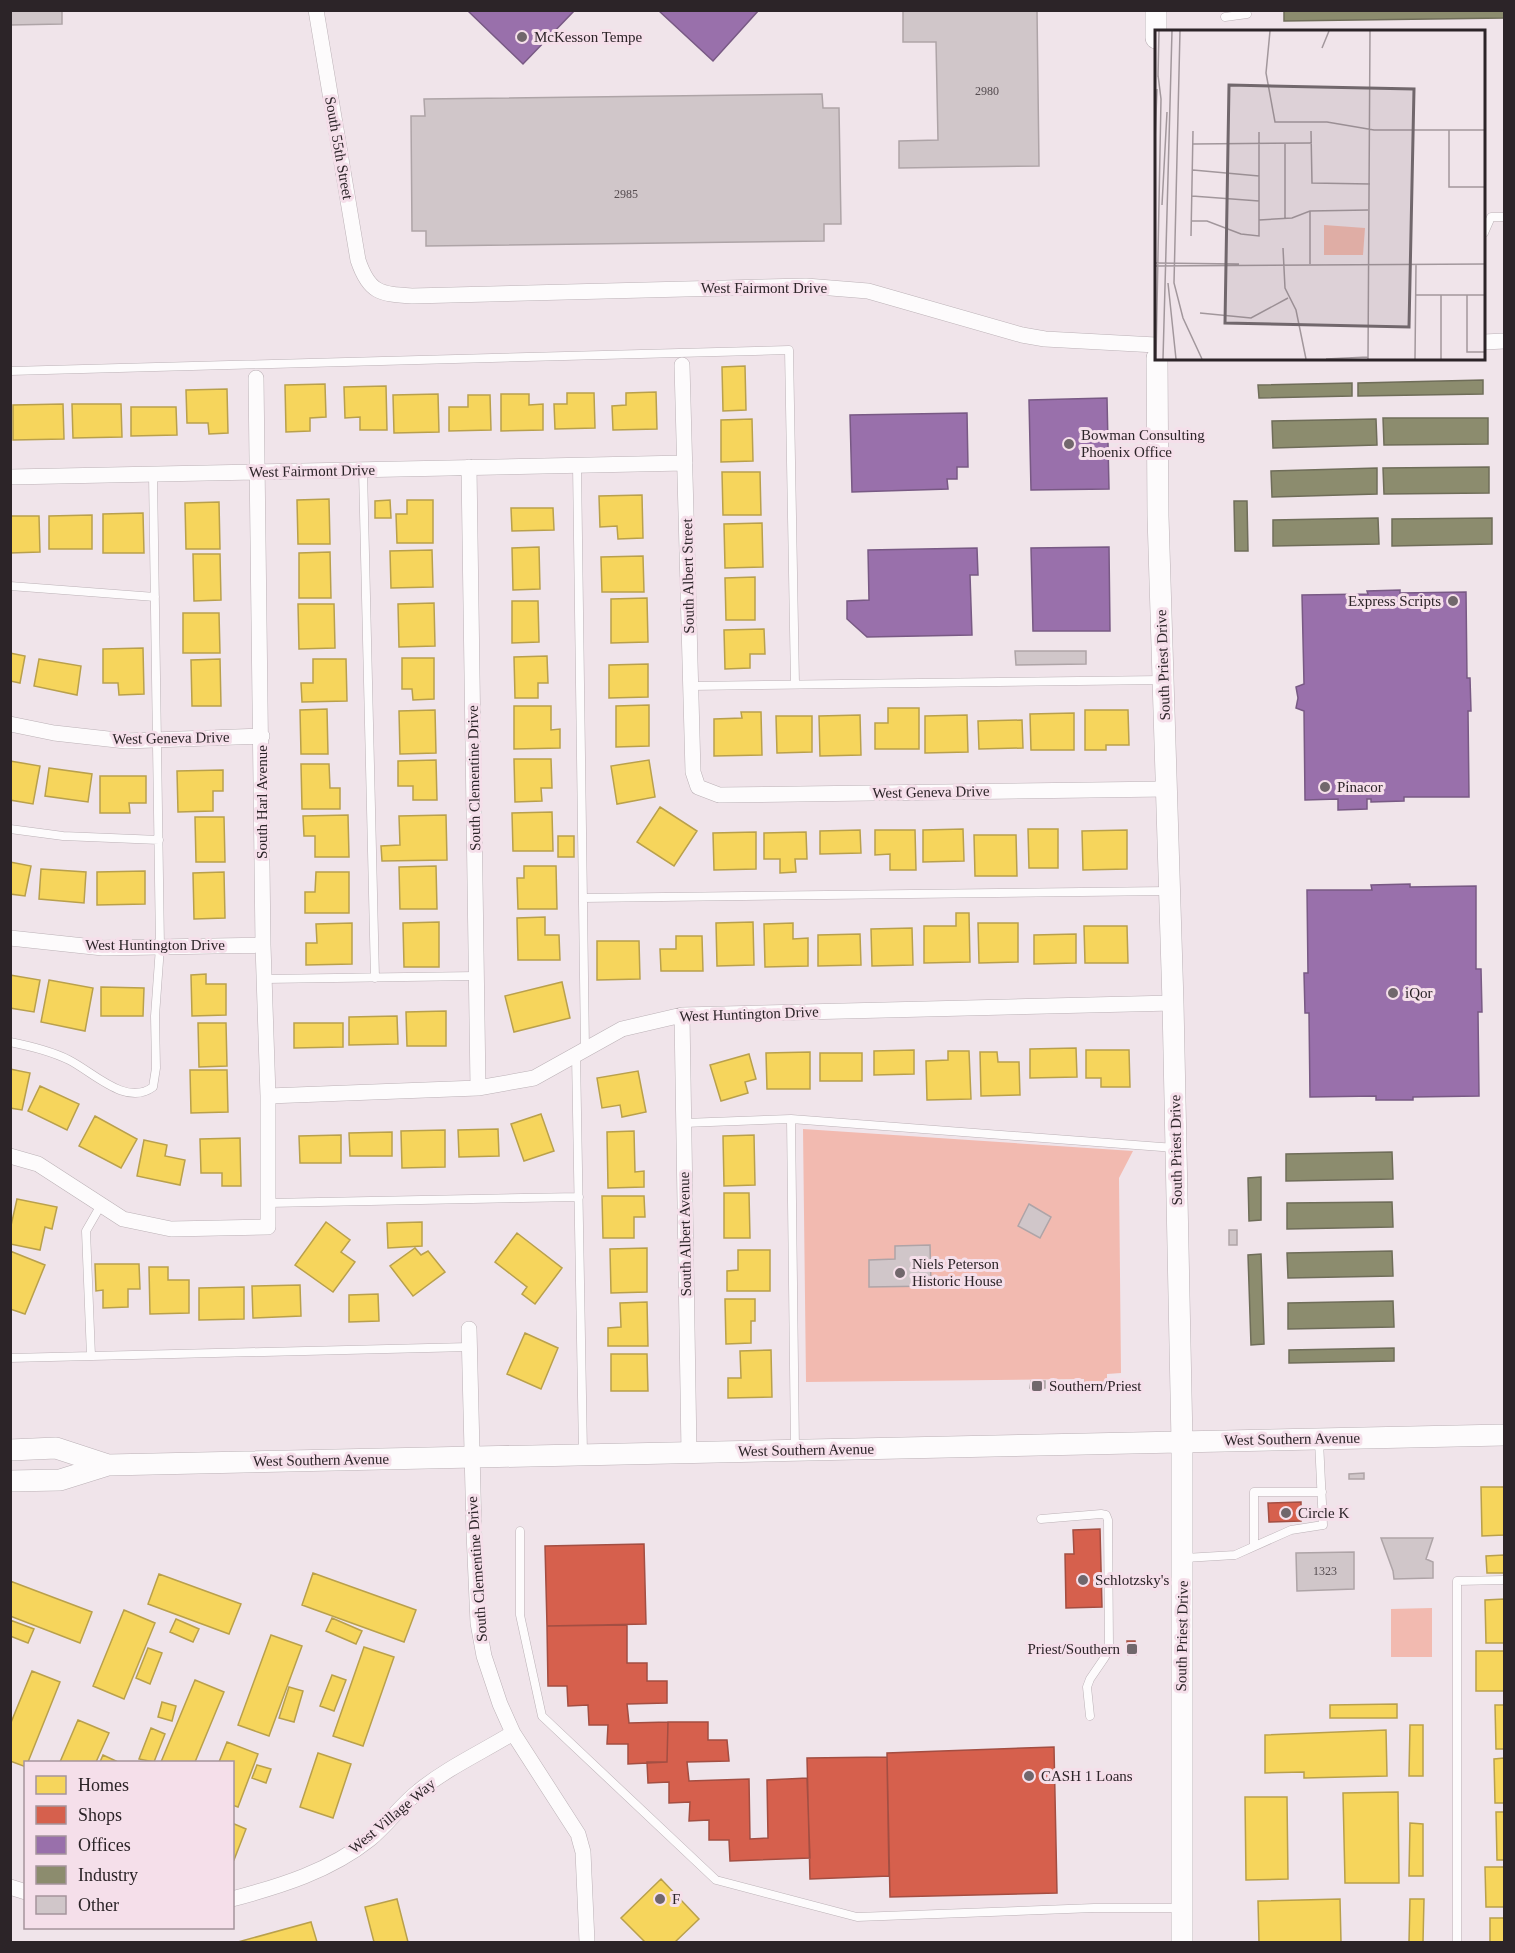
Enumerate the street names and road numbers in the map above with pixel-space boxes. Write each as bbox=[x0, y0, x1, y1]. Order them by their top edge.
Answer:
street label: South 55th Street bbox=[322, 95, 356, 201]
street label: West Fairmont Drive bbox=[701, 280, 827, 296]
street label: West Fairmont Drive bbox=[249, 462, 376, 480]
street label: South Albert Street bbox=[679, 518, 697, 634]
street label: South Priest Drive bbox=[1153, 609, 1173, 721]
street label: South Clementine Drive bbox=[465, 705, 483, 851]
street label: West Geneva Drive bbox=[112, 729, 230, 747]
street label: South Harl Avenue bbox=[254, 745, 270, 859]
street label: West Geneva Drive bbox=[872, 783, 990, 801]
street label: West Huntington Drive bbox=[85, 937, 225, 953]
street label: West Huntington Drive bbox=[679, 1004, 819, 1024]
street label: South Priest Drive bbox=[1167, 1094, 1185, 1206]
street label: South Albert Avenue bbox=[676, 1171, 694, 1296]
street label: West Southern Avenue bbox=[1224, 1430, 1360, 1448]
street label: West Southern Avenue bbox=[738, 1441, 874, 1459]
street label: West Southern Avenue bbox=[253, 1451, 389, 1469]
street label: South Clementine Drive bbox=[464, 1495, 490, 1642]
street label: South Priest Drive bbox=[1173, 1580, 1191, 1692]
street label: West Village Way bbox=[346, 1775, 438, 1857]

